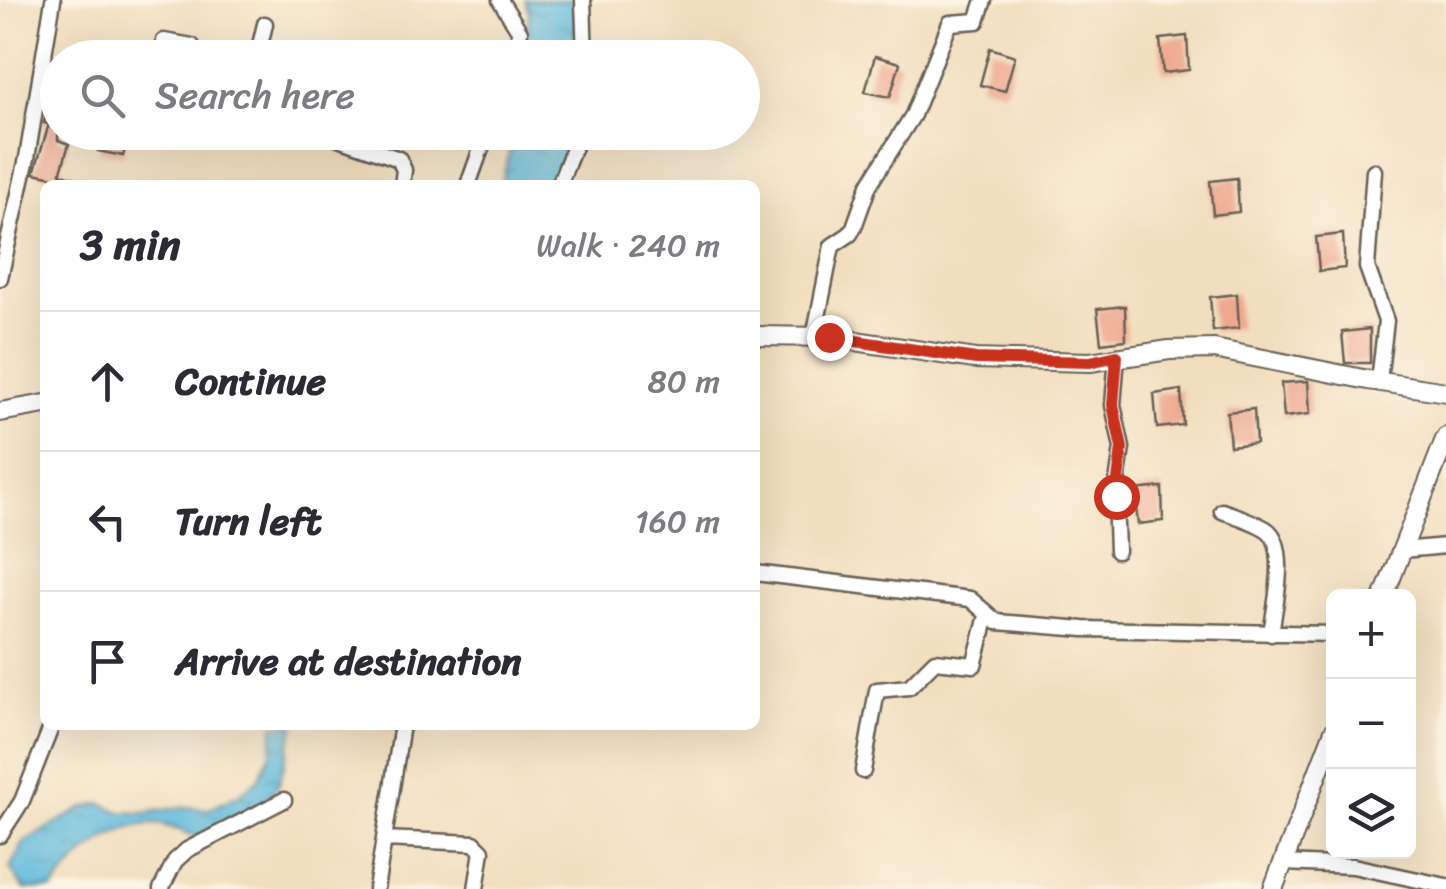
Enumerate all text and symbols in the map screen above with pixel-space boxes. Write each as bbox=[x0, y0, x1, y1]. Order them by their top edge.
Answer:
search box bbox=[40, 40, 760, 150]
text: Search here bbox=[155, 62, 355, 129]
icon: search bbox=[75, 68, 130, 123]
text: 3 min bbox=[80, 208, 180, 282]
text: Walk · 240 m bbox=[536, 217, 720, 274]
route end bbox=[807, 315, 853, 361]
text: Continue bbox=[175, 348, 326, 415]
text: 80 m bbox=[648, 353, 720, 410]
icon: ahead bbox=[80, 354, 135, 409]
route start bbox=[1094, 474, 1140, 520]
text: Turn left bbox=[175, 488, 321, 555]
text: 160 m bbox=[635, 493, 720, 550]
icon: left bbox=[80, 494, 135, 549]
map controls bbox=[1326, 589, 1416, 859]
button: + bbox=[1326, 589, 1416, 679]
text: Arrive at destination bbox=[175, 628, 522, 695]
icon: arrive bbox=[80, 634, 135, 689]
button: − bbox=[1326, 679, 1416, 769]
button: layers bbox=[1326, 769, 1416, 859]

